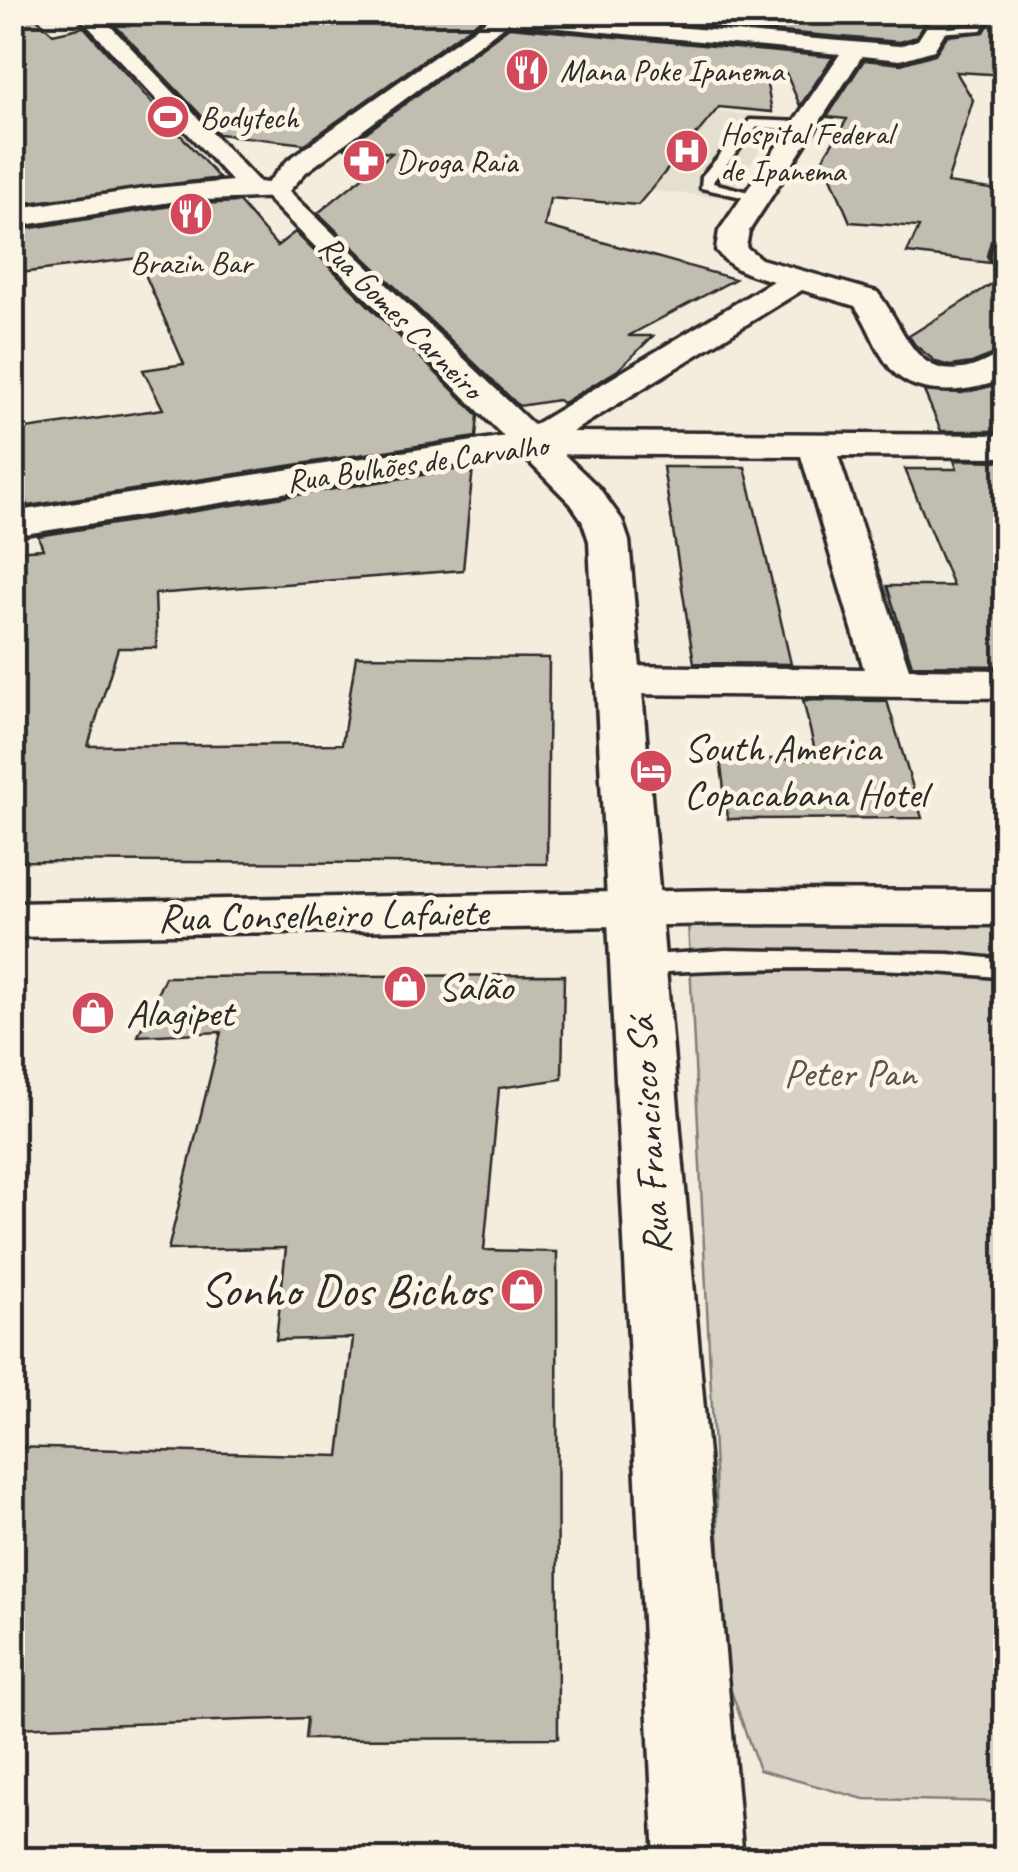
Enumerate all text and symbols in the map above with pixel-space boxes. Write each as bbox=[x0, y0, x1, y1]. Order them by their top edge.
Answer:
restaurant icon: Mana Poke Ipanema bbox=[504, 47, 550, 93]
place label: Mana Poke Ipanema bbox=[560, 50, 786, 91]
sports icon: Bodytech bbox=[145, 94, 191, 140]
place label: Bodytech bbox=[200, 97, 300, 138]
place label: Hospital Federal de Ipanema bbox=[720, 113, 898, 191]
hospital icon: Hospital Federal de Ipanema bbox=[664, 128, 710, 174]
pharmacy icon: Droga Raia bbox=[341, 138, 387, 184]
place label: Droga Raia bbox=[396, 141, 520, 182]
restaurant icon: Brazin Bar bbox=[168, 191, 214, 237]
street label: Rua Gomes Carneiro bbox=[310, 226, 495, 411]
place label: Brazin Bar bbox=[130, 242, 255, 283]
street label: Rua Bulhões de Carvalho bbox=[284, 424, 554, 502]
place label: South America Copacabana Hotel bbox=[684, 723, 933, 819]
hotel icon: South America Copacabana Hotel bbox=[628, 748, 674, 794]
street label: Rua Conselheiro Lafaiete bbox=[157, 887, 492, 943]
place label: Salão bbox=[438, 962, 515, 1012]
shop icon: Salão bbox=[382, 964, 428, 1010]
place label: Alagipet bbox=[126, 988, 237, 1038]
shop icon: Alagipet bbox=[70, 990, 116, 1036]
street label: Rua Francisco Sá bbox=[615, 1012, 682, 1257]
park label: Peter Pan bbox=[784, 1048, 918, 1098]
place label: Sonho Dos Bichos bbox=[200, 1260, 494, 1320]
shop icon: Sonho Dos Bichos bbox=[499, 1267, 545, 1313]

